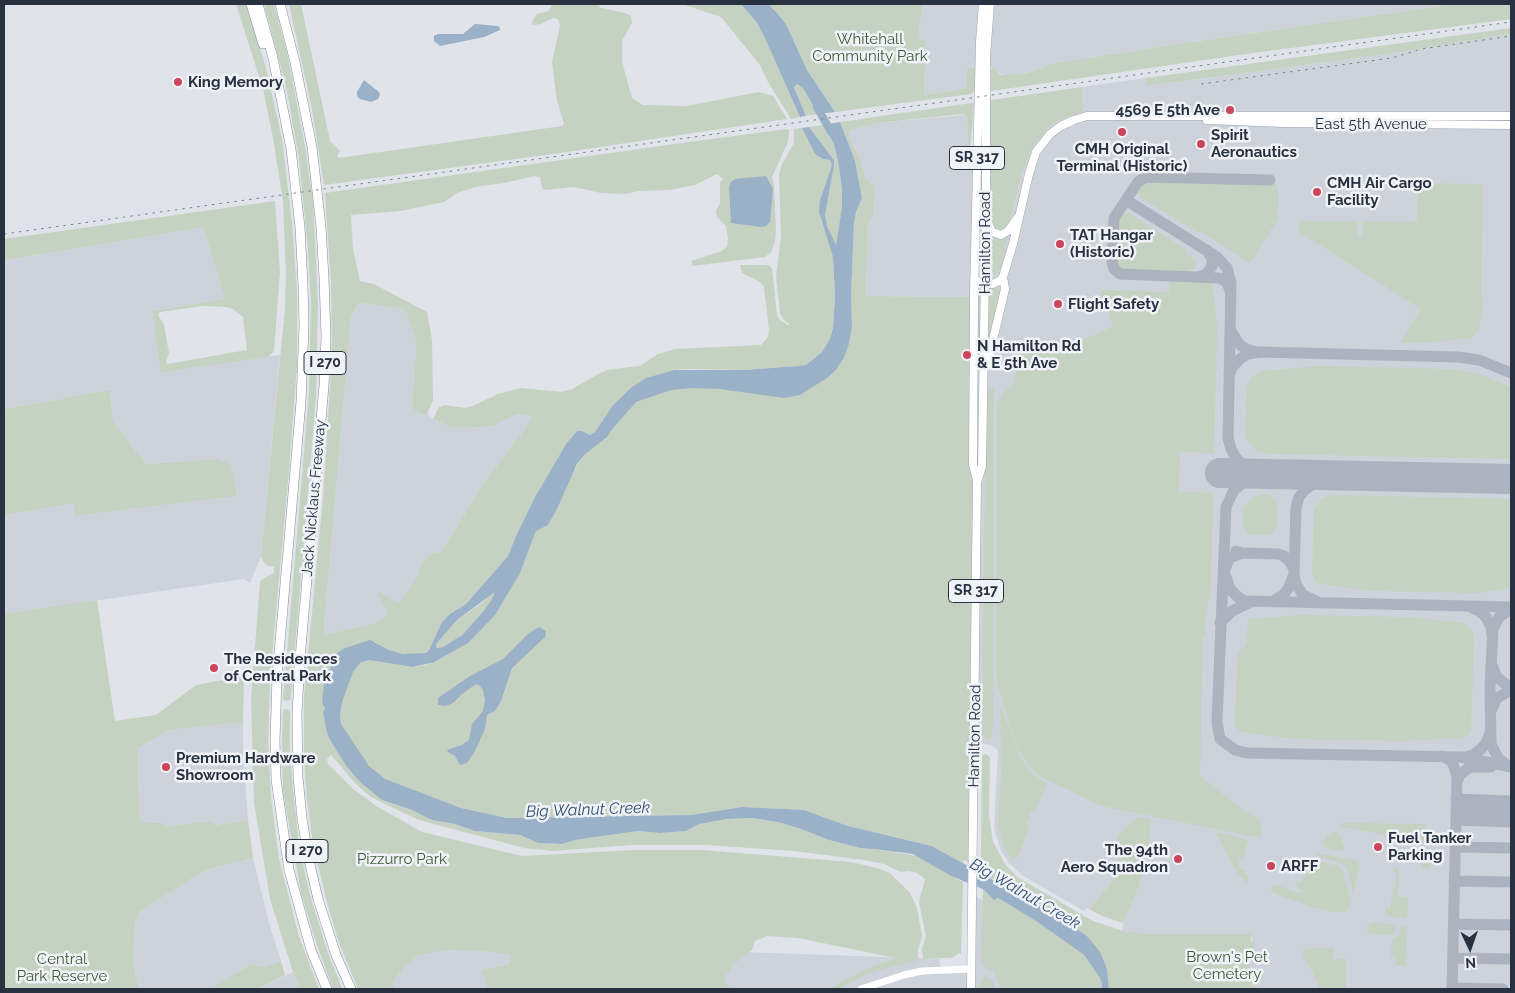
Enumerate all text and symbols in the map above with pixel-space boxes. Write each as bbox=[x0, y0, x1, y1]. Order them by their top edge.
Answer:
park label: Whitehall Community Park bbox=[812, 30, 928, 65]
place label: King Memory bbox=[188, 73, 283, 91]
marker: King Memory bbox=[172, 76, 184, 88]
place label: 4569 E 5th Ave bbox=[1116, 101, 1220, 119]
marker: 4569 E 5th Ave bbox=[1224, 104, 1236, 116]
street label: East 5th Avenue bbox=[1315, 115, 1427, 133]
marker: CMH Original Terminal (Historic) bbox=[1116, 126, 1128, 138]
place label: Spirit Aeronautics bbox=[1211, 126, 1297, 161]
marker: Spirit Aeronautics bbox=[1195, 138, 1207, 150]
place label: CMH Original Terminal (Historic) bbox=[1057, 140, 1187, 175]
road number: SR 317 bbox=[950, 146, 1004, 170]
place label: CMH Air Cargo Facility bbox=[1327, 174, 1432, 209]
marker: CMH Air Cargo Facility bbox=[1311, 186, 1323, 198]
street label: Hamilton Road bbox=[976, 192, 994, 294]
place label: TAT Hangar (Historic) bbox=[1070, 226, 1153, 261]
marker: TAT Hangar (Historic) bbox=[1054, 238, 1066, 250]
place label: Flight Safety bbox=[1068, 295, 1159, 313]
marker: Flight Safety bbox=[1052, 298, 1064, 310]
place label: N Hamilton Rd & E 5th Ave bbox=[977, 337, 1081, 372]
marker: N Hamilton Rd & E 5th Ave bbox=[961, 349, 973, 361]
road number: I 270 bbox=[304, 352, 346, 374]
street label: Jack Nicklaus Freeway bbox=[298, 419, 330, 577]
road number: SR 317 bbox=[948, 580, 1004, 602]
place label: The Residences of Central Park bbox=[224, 650, 337, 685]
marker: The Residences of Central Park bbox=[208, 662, 220, 674]
street label: Hamilton Road bbox=[965, 685, 985, 787]
place label: Premium Hardware Showroom bbox=[176, 749, 315, 784]
marker: Premium Hardware Showroom bbox=[160, 761, 172, 773]
water label: Big Walnut Creek bbox=[525, 798, 651, 822]
place label: Fuel Tanker Parking bbox=[1388, 829, 1471, 864]
road number: I 270 bbox=[286, 839, 328, 862]
place label: The 94th Aero Squadron bbox=[1061, 841, 1168, 876]
marker: Fuel Tanker Parking bbox=[1372, 841, 1384, 853]
park label: Pizzurro Park bbox=[357, 850, 447, 868]
marker: The 94th Aero Squadron bbox=[1172, 853, 1184, 865]
water label: Big Walnut Creek bbox=[966, 855, 1084, 933]
place label: ARFF bbox=[1281, 857, 1318, 875]
marker: ARFF bbox=[1265, 860, 1277, 872]
north arrow bbox=[1445, 923, 1495, 973]
park label: Brown's Pet Cemetery bbox=[1186, 948, 1268, 983]
park label: Central Park Reserve bbox=[17, 950, 107, 985]
text: N bbox=[1465, 955, 1477, 971]

